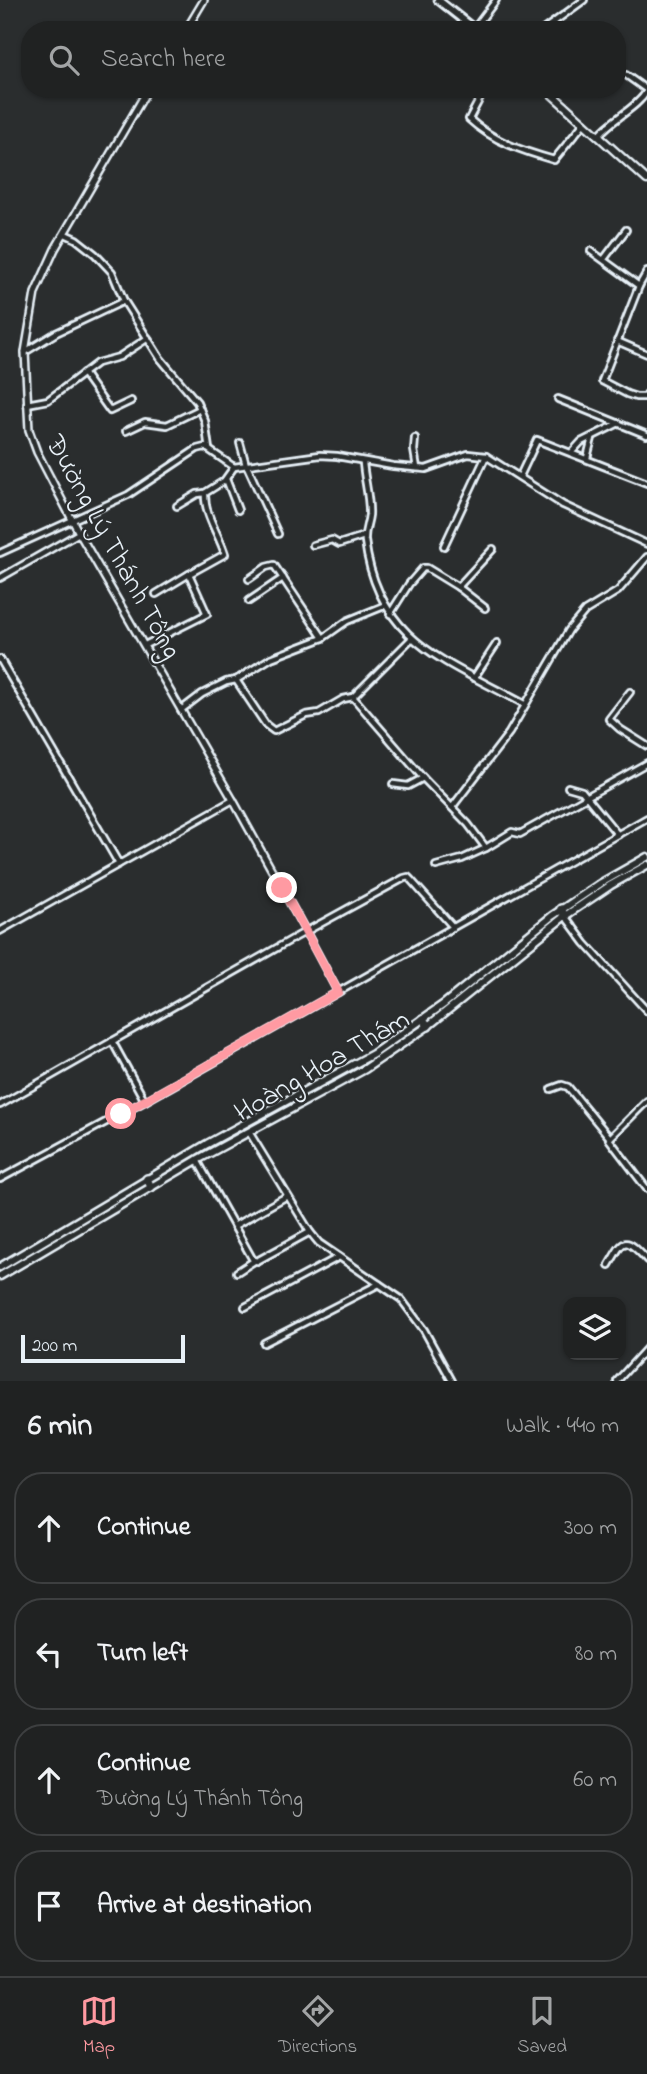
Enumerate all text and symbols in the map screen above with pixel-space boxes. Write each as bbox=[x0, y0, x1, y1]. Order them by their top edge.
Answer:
search box bbox=[21, 21, 626, 98]
icon: search bbox=[45, 41, 83, 79]
text: Search here bbox=[101, 41, 226, 79]
street label: Đường Lý Thánh Tông bbox=[33, 427, 191, 667]
route end bbox=[266, 872, 297, 903]
street label: Hoàng Hoa Thám bbox=[227, 1000, 418, 1134]
route start bbox=[105, 1098, 136, 1129]
map controls bbox=[563, 1297, 626, 1360]
button: layers bbox=[563, 1297, 626, 1360]
scale bar bbox=[21, 1332, 186, 1364]
text: 200 m bbox=[32, 1333, 77, 1360]
text: 6 min bbox=[28, 1405, 92, 1449]
text: Walk · 440 m bbox=[506, 1410, 619, 1443]
icon: ahead bbox=[30, 1509, 68, 1547]
text: Continue bbox=[97, 1509, 190, 1547]
text: 300 m bbox=[564, 1512, 617, 1545]
icon: left bbox=[30, 1635, 68, 1673]
text: Turn left bbox=[97, 1635, 188, 1673]
text: 80 m bbox=[575, 1638, 617, 1671]
text: Continue bbox=[97, 1745, 190, 1783]
icon: ahead bbox=[30, 1761, 68, 1799]
text: 60 m bbox=[573, 1764, 617, 1797]
text: Đường Lý Thánh Tông bbox=[97, 1783, 303, 1816]
icon: arrive bbox=[30, 1887, 68, 1925]
text: Arrive at destination bbox=[97, 1887, 312, 1925]
tab: Map bbox=[80, 1992, 118, 2061]
tab: Directions bbox=[278, 1992, 357, 2061]
tab: Saved bbox=[517, 1992, 567, 2061]

